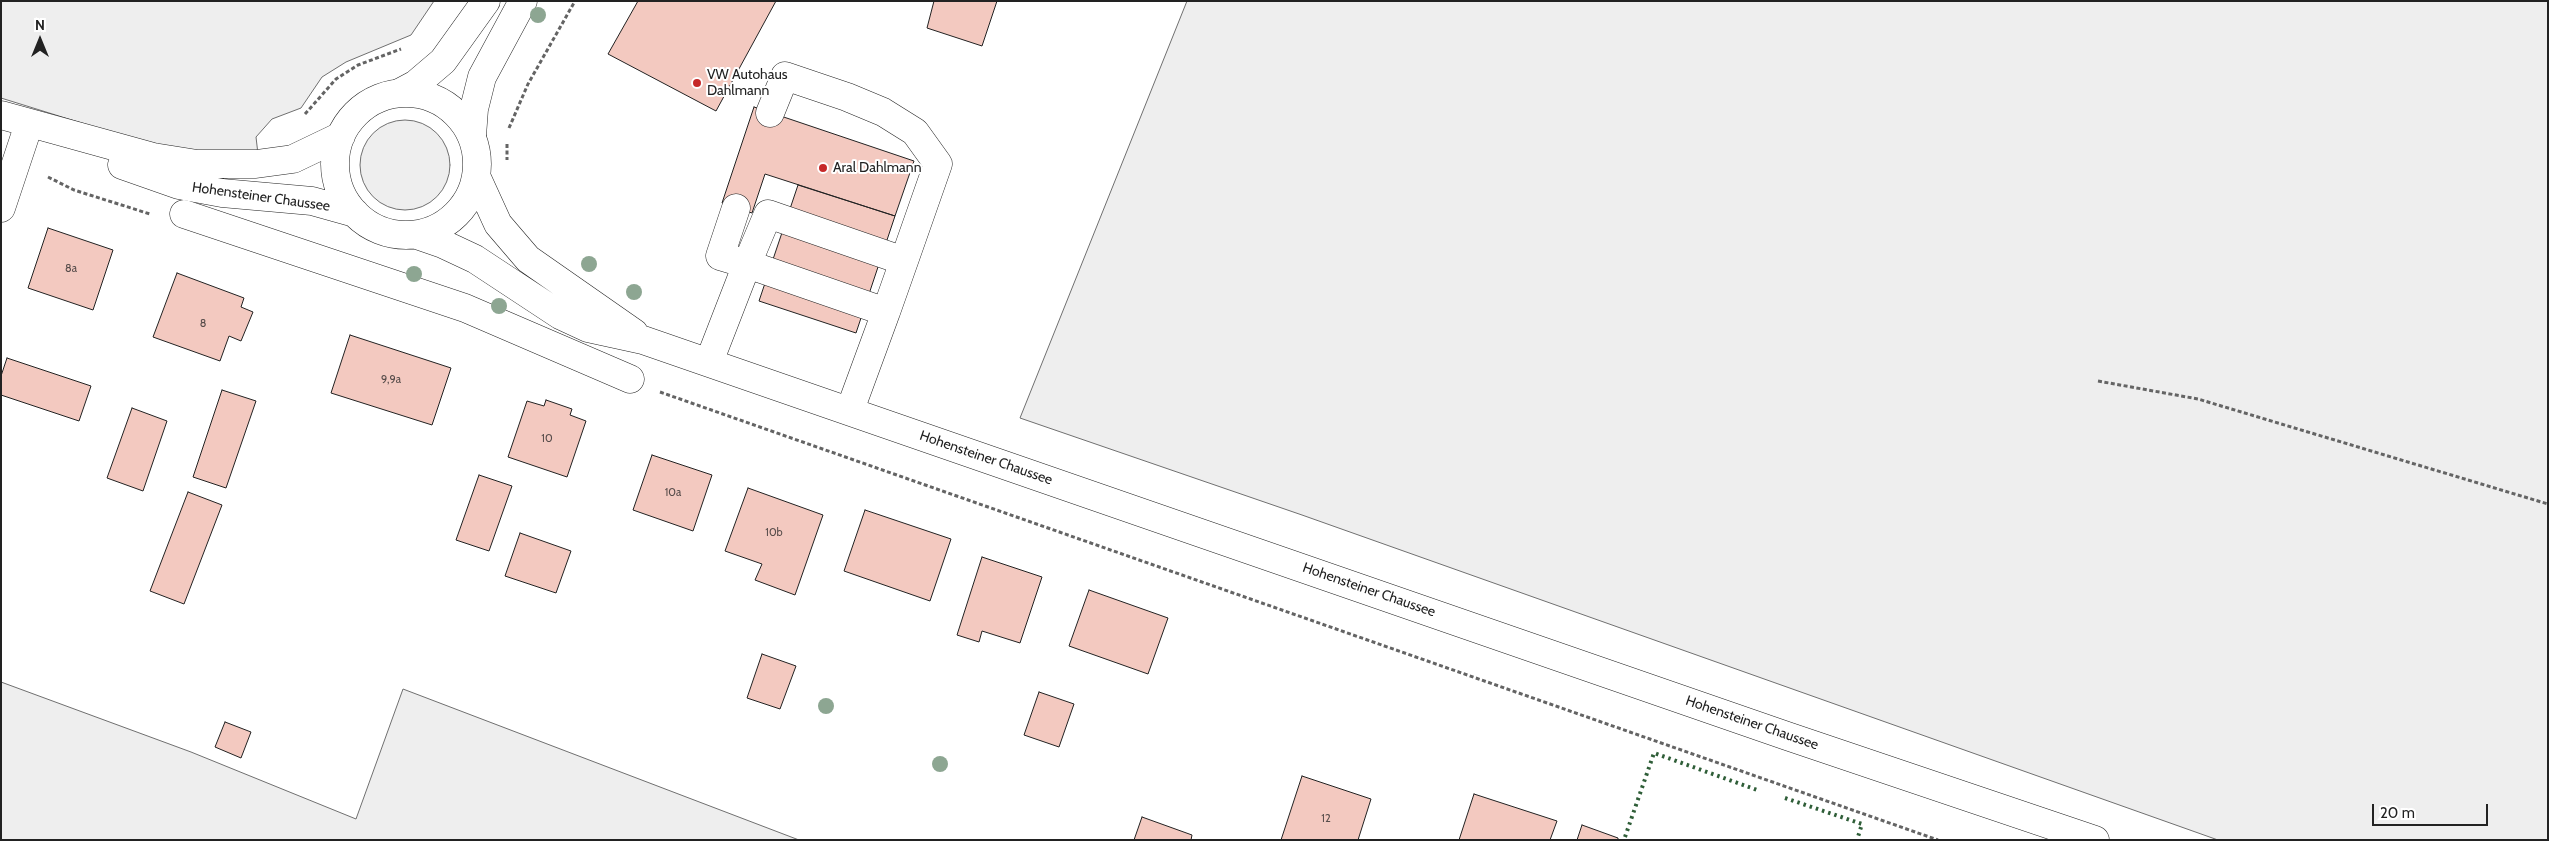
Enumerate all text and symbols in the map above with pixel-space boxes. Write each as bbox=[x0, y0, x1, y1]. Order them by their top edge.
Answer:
north arrow bbox=[15, 15, 65, 65]
text: N bbox=[35, 16, 45, 34]
place label: VW Autohaus Dahlmann bbox=[707, 67, 788, 100]
marker: VW Autohaus Dahlmann bbox=[691, 77, 703, 89]
place label: Aral Dahlmann bbox=[833, 160, 921, 176]
marker: Aral Dahlmann bbox=[817, 162, 829, 174]
street label: Hohensteiner Chaussee bbox=[191, 179, 331, 215]
house number: 8a bbox=[65, 262, 77, 276]
house number: 8 bbox=[200, 317, 206, 331]
house number: 9,9a bbox=[381, 373, 401, 387]
street label: Hohensteiner Chaussee bbox=[917, 427, 1055, 489]
house number: 10 bbox=[541, 432, 553, 446]
house number: 10a bbox=[665, 486, 681, 500]
house number: 10b bbox=[765, 526, 783, 540]
street label: Hohensteiner Chaussee bbox=[1300, 559, 1438, 621]
street label: Hohensteiner Chaussee bbox=[1683, 692, 1821, 754]
scale bar bbox=[2374, 794, 2490, 826]
text: 20 m bbox=[2380, 804, 2415, 822]
house number: 12 bbox=[1321, 812, 1331, 826]

